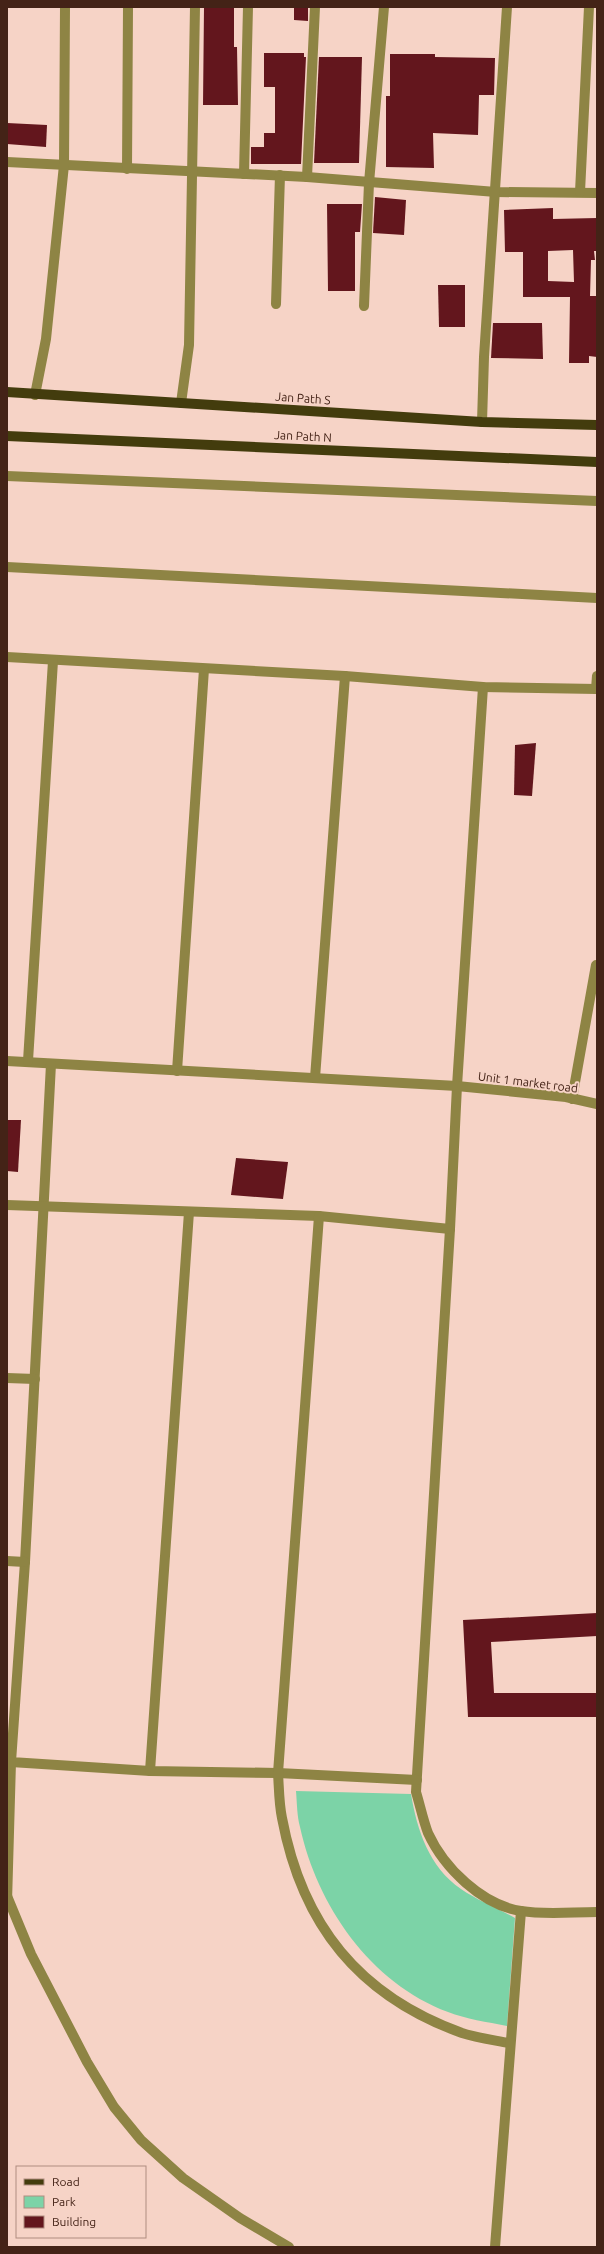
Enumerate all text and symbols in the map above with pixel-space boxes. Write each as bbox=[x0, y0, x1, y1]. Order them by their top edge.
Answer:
street label: Jan Path S bbox=[275, 390, 331, 406]
street label: Jan Path N bbox=[274, 428, 332, 444]
street label: Unit 1 market road bbox=[477, 1069, 579, 1095]
legend bbox=[16, 2166, 146, 2238]
text: Road bbox=[52, 2175, 80, 2188]
text: Park bbox=[52, 2195, 76, 2208]
text: Building bbox=[52, 2215, 96, 2228]

